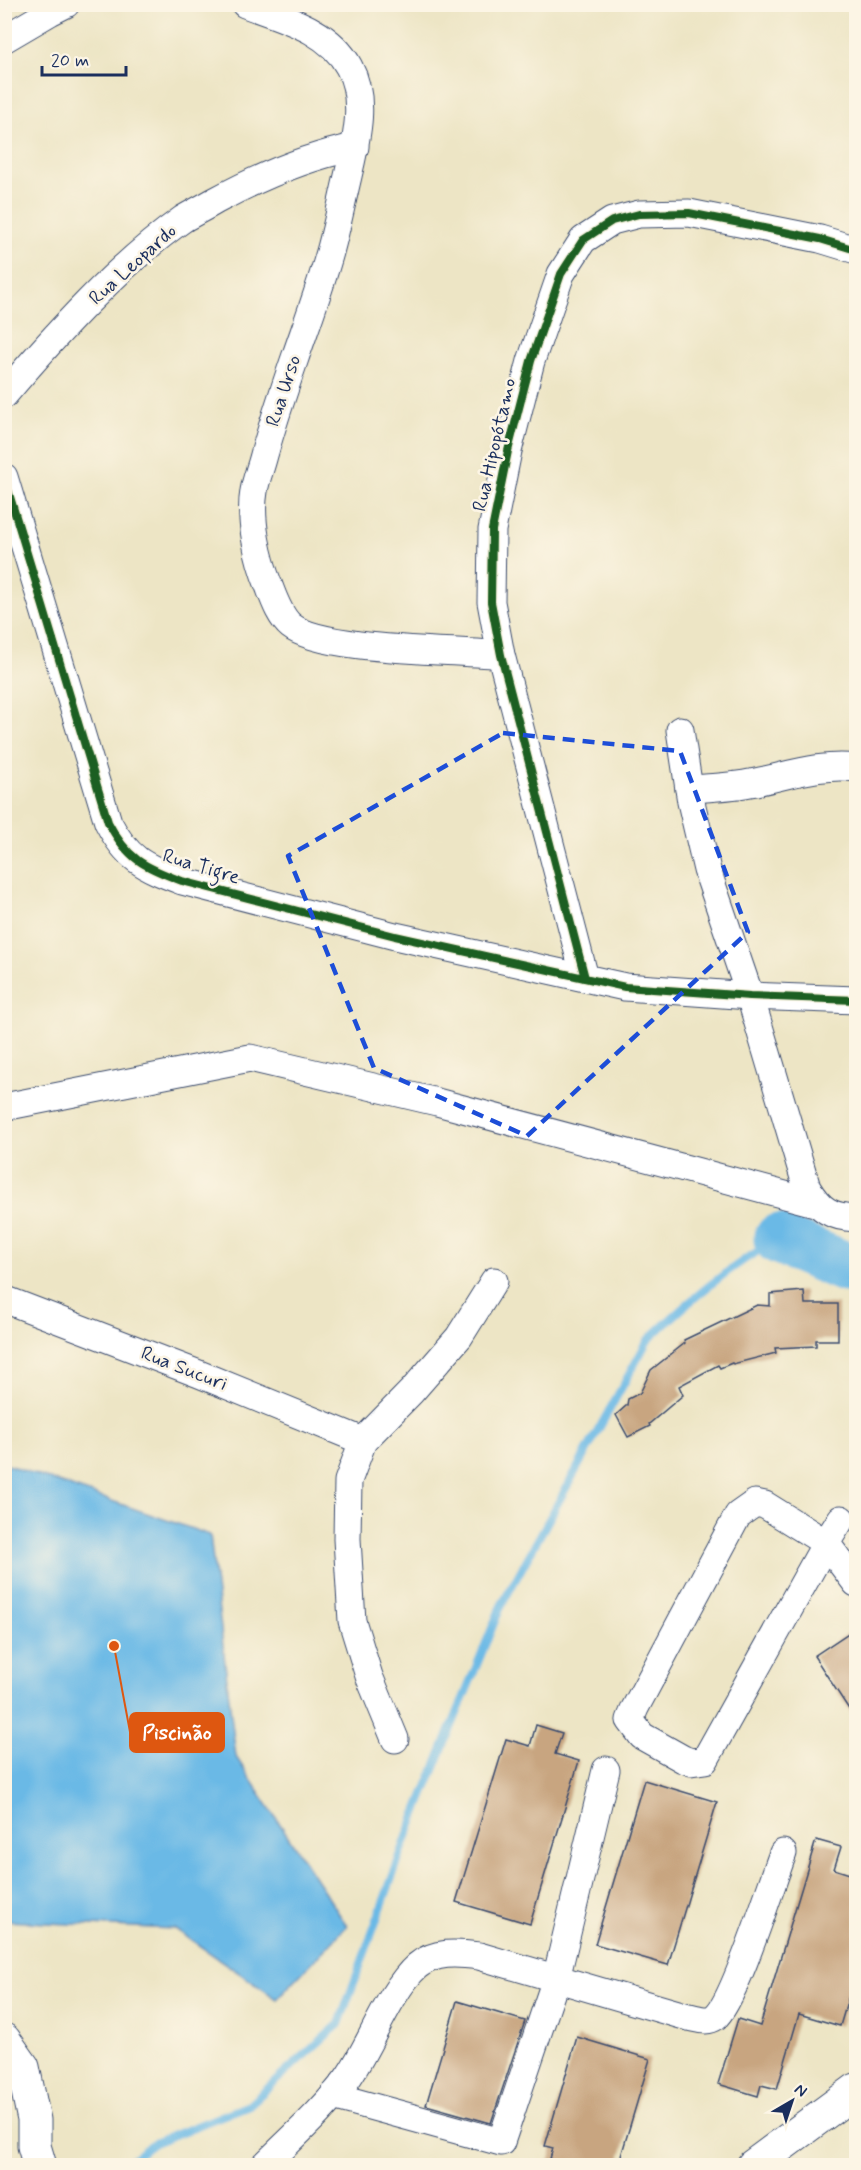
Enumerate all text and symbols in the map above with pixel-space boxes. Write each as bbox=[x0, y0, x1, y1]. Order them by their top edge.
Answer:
scale bar bbox=[42, 39, 126, 77]
text: 20 m bbox=[51, 49, 89, 73]
street label: Rua Leopardo bbox=[83, 218, 183, 312]
street label: Rua Urso bbox=[260, 352, 308, 430]
street label: Rua Hipopótamo bbox=[467, 376, 523, 514]
street label: Rua Tigre bbox=[159, 842, 243, 893]
street label: Rua Sucuri bbox=[137, 1340, 231, 1398]
callout: Piscinão bbox=[130, 1713, 224, 1752]
text: Piscinão bbox=[142, 1719, 212, 1747]
north arrow bbox=[762, 2071, 822, 2131]
text: N bbox=[790, 2079, 811, 2102]

